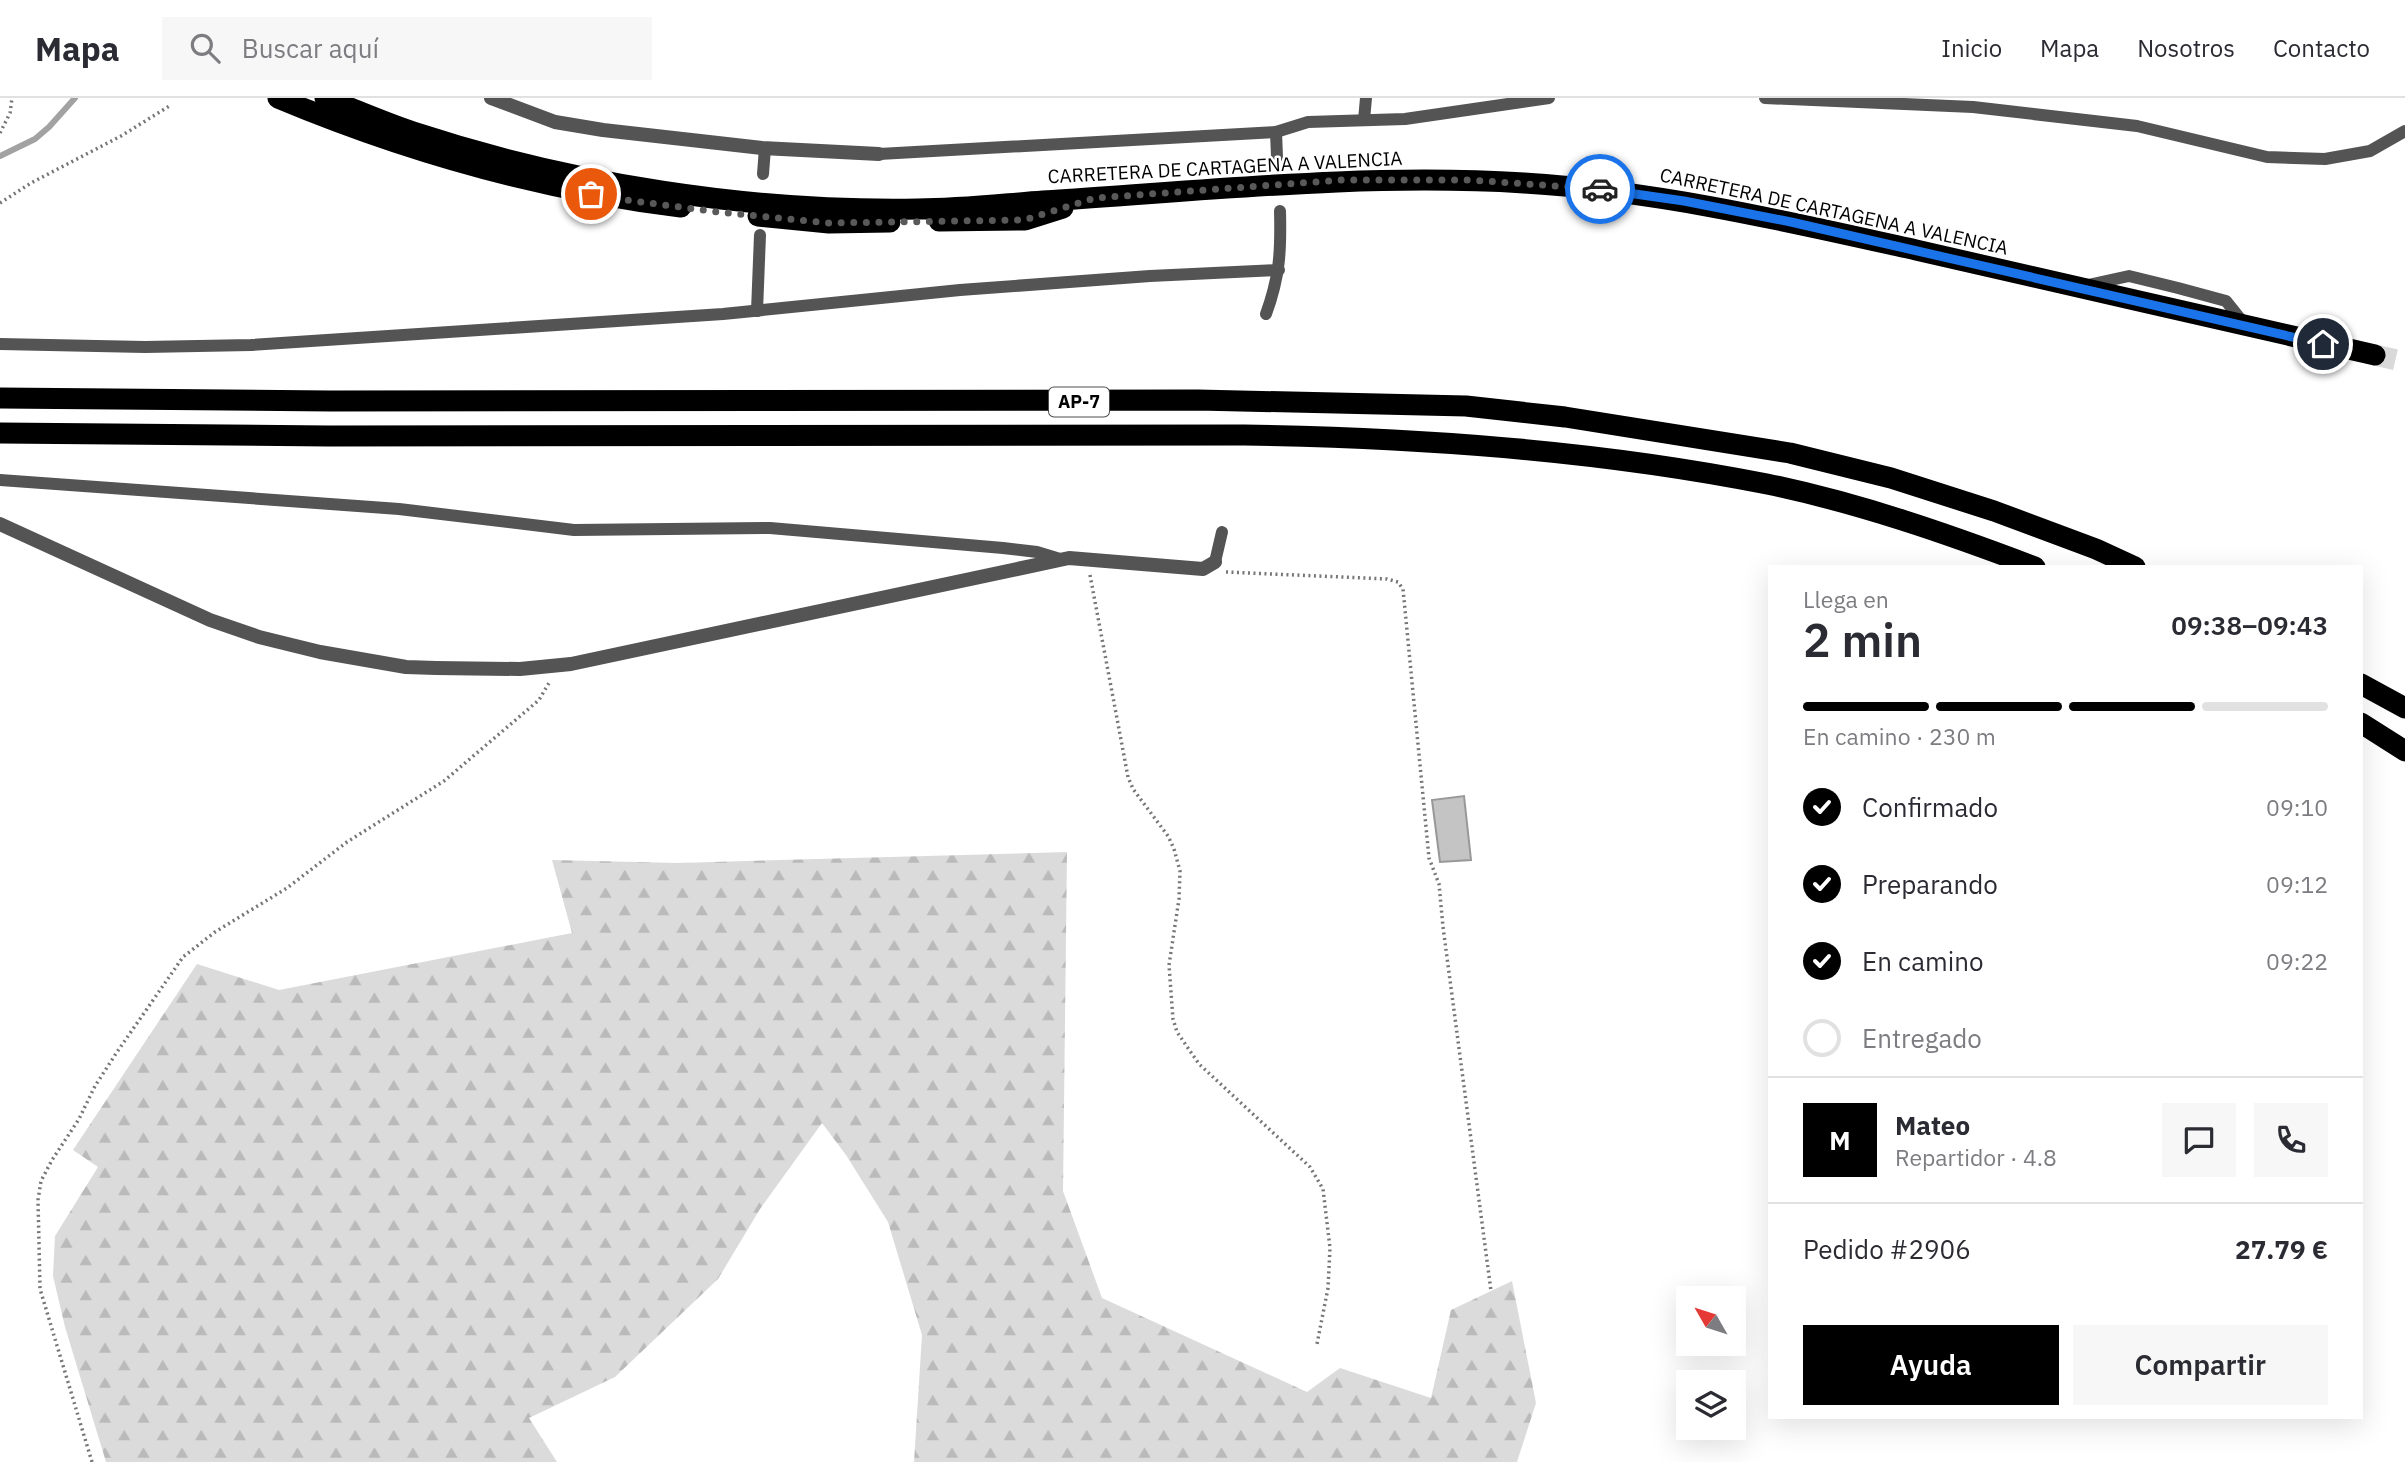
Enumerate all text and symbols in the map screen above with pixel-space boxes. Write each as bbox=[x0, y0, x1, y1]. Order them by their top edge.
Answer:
search box bbox=[162, 17, 652, 80]
text: Mapa bbox=[35, 27, 120, 70]
icon: search bbox=[186, 29, 224, 67]
text: Buscar aquí bbox=[242, 31, 379, 65]
text: Inicio bbox=[1941, 32, 2002, 64]
text: Mapa bbox=[2040, 32, 2099, 64]
text: Nosotros bbox=[2137, 32, 2235, 64]
text: Contacto bbox=[2273, 32, 2370, 64]
street label: CARRETERA DE CARTAGENA A VALENCIA bbox=[1047, 146, 1403, 188]
courier bbox=[1565, 154, 1635, 224]
street label: CARRETERA DE CARTAGENA A VALENCIA bbox=[1658, 162, 2010, 260]
pin bbox=[561, 164, 621, 224]
icon: car bbox=[1581, 170, 1619, 208]
icon: bag bbox=[572, 175, 610, 213]
pin bbox=[2293, 314, 2353, 374]
icon: home bbox=[2304, 325, 2342, 363]
road number: AP-7 bbox=[1049, 388, 1109, 416]
text: Llega en bbox=[1803, 584, 1889, 614]
text: 09:38–09:43 bbox=[2171, 608, 2328, 642]
text: 2 min bbox=[1803, 610, 1922, 670]
text: En camino · 230 m bbox=[1803, 721, 1996, 751]
icon: check bbox=[1803, 788, 1841, 826]
text: Confirmado bbox=[1862, 790, 1998, 824]
text: 09:10 bbox=[2266, 792, 2328, 822]
icon: check bbox=[1803, 865, 1841, 903]
text: Preparando bbox=[1862, 867, 1998, 901]
text: 09:12 bbox=[2266, 869, 2328, 899]
icon: check bbox=[1803, 942, 1841, 980]
text: En camino bbox=[1862, 944, 1984, 978]
text: 09:22 bbox=[2266, 946, 2328, 976]
text: Entregado bbox=[1862, 1021, 1982, 1055]
button: chat bbox=[2162, 1103, 2236, 1177]
button: phone bbox=[2254, 1103, 2328, 1177]
text: Mateo bbox=[1895, 1108, 1970, 1142]
text: M bbox=[1829, 1123, 1851, 1157]
text: Repartidor · 4.8 bbox=[1895, 1142, 2057, 1172]
text: Pedido #2906 bbox=[1803, 1232, 1971, 1266]
text: 27.79 € bbox=[2235, 1232, 2328, 1266]
north arrow bbox=[1676, 1286, 1746, 1356]
map controls bbox=[1676, 1286, 1746, 1440]
button: Ayuda bbox=[1803, 1325, 2059, 1405]
button: Compartir bbox=[2073, 1325, 2328, 1405]
button: layers bbox=[1676, 1370, 1746, 1440]

